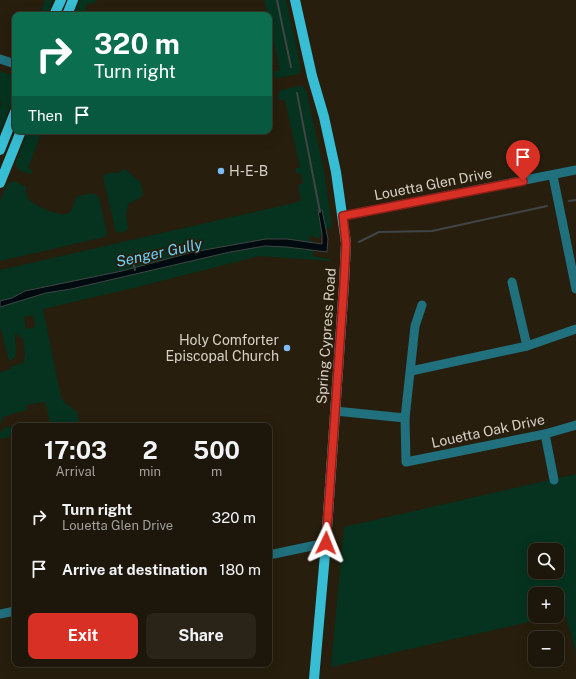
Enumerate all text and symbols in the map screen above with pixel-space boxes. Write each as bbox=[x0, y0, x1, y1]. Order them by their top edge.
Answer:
text: 320 m bbox=[94, 27, 180, 60]
icon: right bbox=[28, 28, 80, 80]
text: Turn right bbox=[94, 61, 176, 82]
icon: arrive bbox=[71, 104, 93, 126]
text: Then bbox=[28, 107, 63, 124]
pin bbox=[506, 140, 540, 181]
icon: arrive bbox=[512, 146, 534, 168]
place label: H-E-B bbox=[229, 163, 268, 179]
street label: Louetta Glen Drive bbox=[373, 165, 493, 203]
marker: H-E-B bbox=[216, 166, 226, 176]
water label: Senger Gully bbox=[114, 235, 204, 270]
street label: Spring Cypress Road bbox=[313, 267, 339, 405]
place label: Holy Comforter Episcopal Church bbox=[166, 332, 279, 364]
marker: Holy Comforter Episcopal Church bbox=[282, 343, 292, 353]
street label: Louetta Oak Drive bbox=[430, 411, 546, 451]
text: 17:03 bbox=[44, 436, 107, 464]
text: 2 bbox=[142, 436, 158, 464]
text: 500 bbox=[193, 436, 240, 464]
text: Arrival bbox=[55, 464, 96, 479]
text: min bbox=[139, 464, 161, 479]
text: m bbox=[211, 464, 222, 479]
text: Turn right bbox=[62, 501, 132, 518]
icon: right bbox=[28, 506, 50, 528]
text: 320 m bbox=[212, 509, 256, 526]
text: Louetta Glen Drive bbox=[62, 518, 173, 533]
position arrow bbox=[305, 522, 347, 564]
map controls bbox=[528, 543, 564, 667]
button: search bbox=[528, 543, 564, 579]
icon: arrive bbox=[28, 558, 50, 580]
text: Arrive at destination bbox=[62, 561, 207, 578]
text: 180 m bbox=[219, 561, 261, 578]
button: + bbox=[528, 587, 564, 623]
button: Exit bbox=[28, 613, 138, 659]
button: Share bbox=[146, 613, 256, 659]
button: − bbox=[528, 631, 564, 667]

